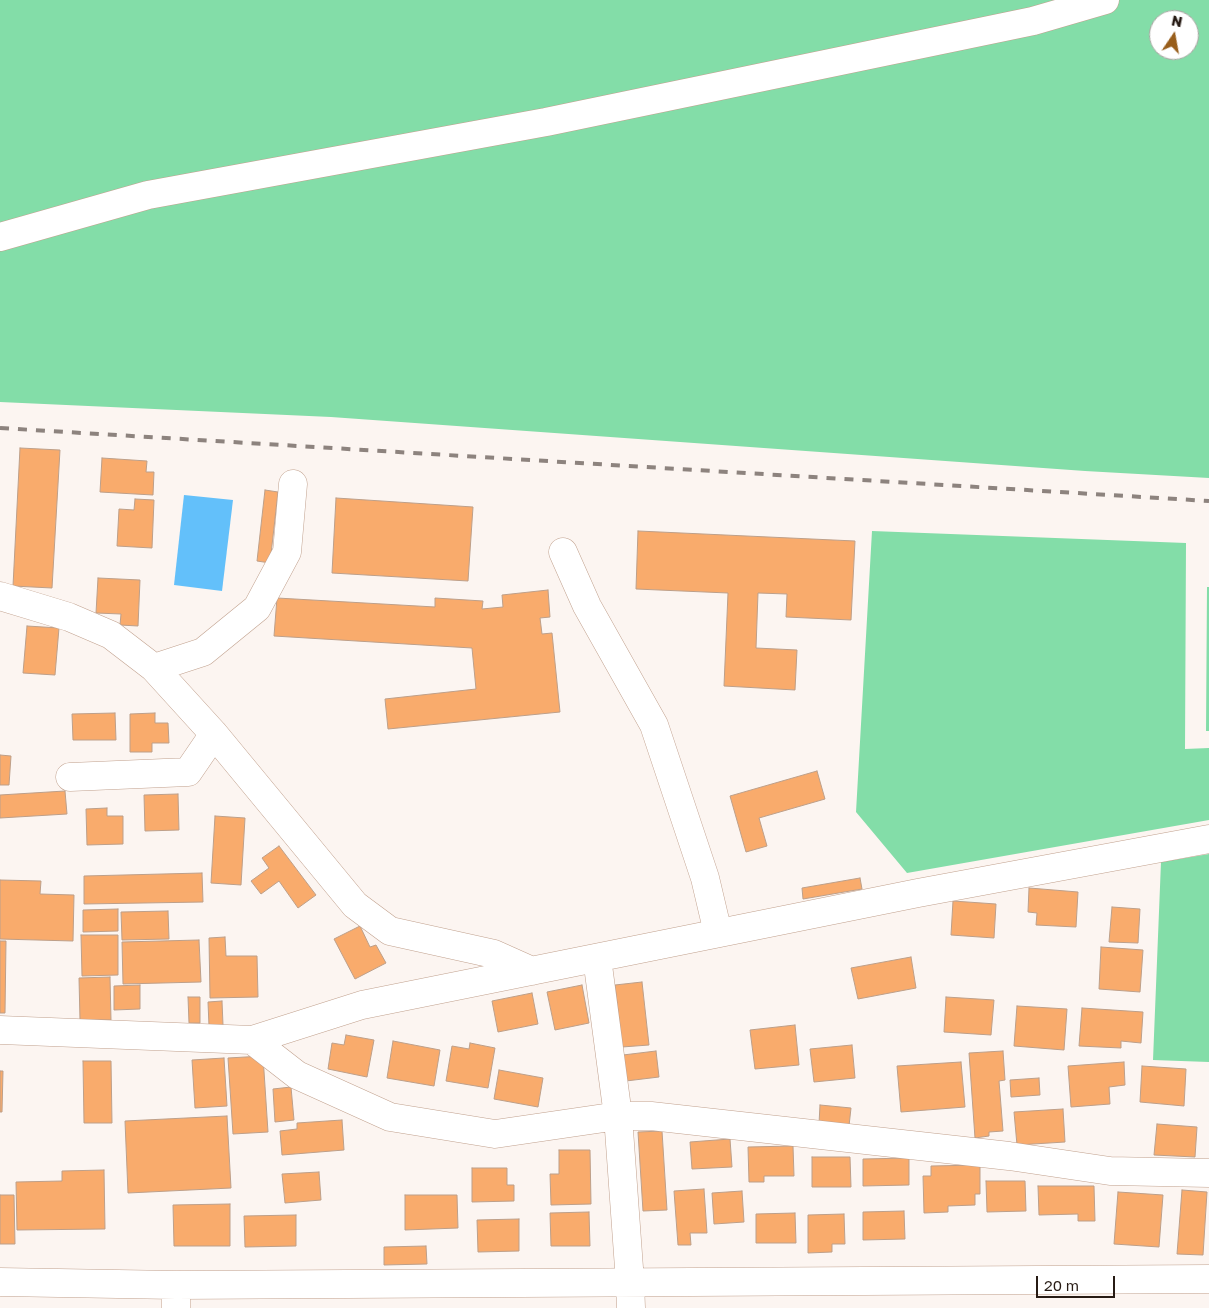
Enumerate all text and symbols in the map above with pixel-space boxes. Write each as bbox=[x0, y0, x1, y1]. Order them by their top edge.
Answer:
north arrow bbox=[1149, 10, 1199, 60]
text: N bbox=[1170, 11, 1184, 30]
scale bar bbox=[1039, 1266, 1118, 1298]
text: 20 m bbox=[1044, 1276, 1079, 1294]

